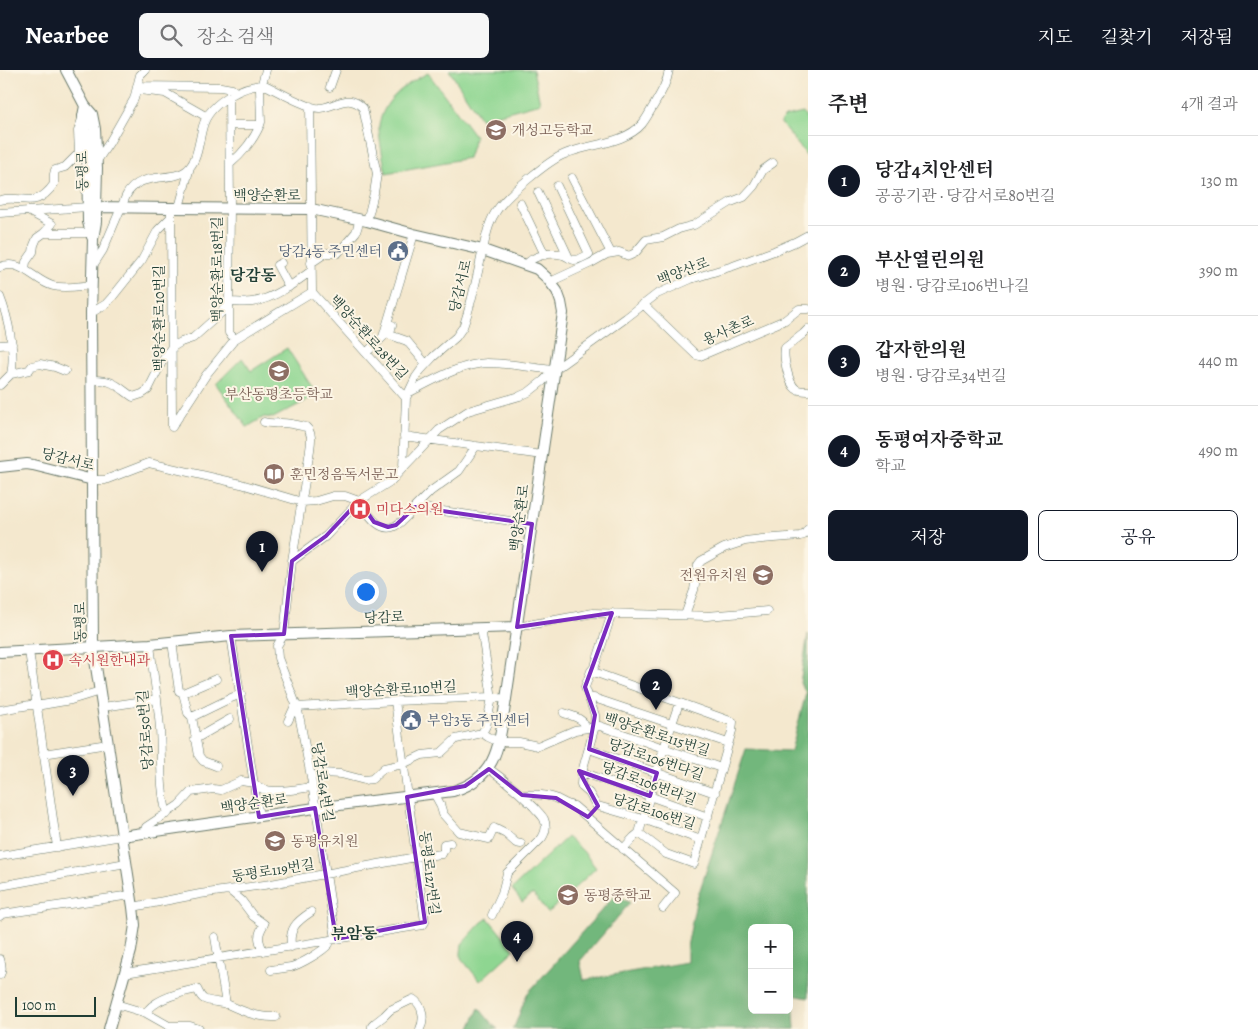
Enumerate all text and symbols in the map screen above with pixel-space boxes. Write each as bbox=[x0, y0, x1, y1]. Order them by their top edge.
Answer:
search box bbox=[139, 13, 489, 58]
text: Nearbee bbox=[25, 19, 109, 51]
icon: search bbox=[157, 21, 185, 49]
text: 장소 검색 bbox=[197, 24, 274, 50]
text: 지도 bbox=[1038, 25, 1073, 49]
text: 길찾기 bbox=[1101, 25, 1153, 49]
text: 저장됨 bbox=[1181, 25, 1233, 49]
text: 주변 bbox=[828, 90, 869, 118]
text: 4개 결과 bbox=[1181, 93, 1238, 115]
school or university icon: 개성고등학교 bbox=[484, 118, 508, 142]
place label: 개성고등학교 bbox=[512, 121, 594, 140]
street label: 동평로 bbox=[73, 150, 92, 191]
text: 당감4치안센터 bbox=[875, 157, 994, 183]
text: 1 bbox=[841, 170, 847, 192]
text: 130 m bbox=[1201, 170, 1238, 192]
text: 공공기관 · 당감서로80번길 bbox=[875, 185, 1055, 207]
street label: 백양순환로 bbox=[233, 186, 301, 205]
street label: 백양순환로18번길 bbox=[208, 216, 227, 322]
public building icon: 당감4동 주민센터 bbox=[386, 239, 410, 263]
place label: 당감4동 주민센터 bbox=[278, 242, 382, 261]
text: 부산열린의원 bbox=[875, 247, 985, 273]
street label: 백양산로 bbox=[655, 253, 712, 290]
street label: 당감서로 bbox=[445, 257, 476, 315]
text: 2 bbox=[840, 260, 848, 282]
text: 390 m bbox=[1199, 260, 1238, 282]
street label: 백양순환로10번길 bbox=[150, 265, 169, 371]
district label: 당감동 bbox=[230, 265, 277, 287]
text: 병원 · 당감로106번나길 bbox=[875, 275, 1030, 297]
street label: 백양순환로28번길 bbox=[325, 291, 412, 384]
street label: 용사촌로 bbox=[700, 311, 757, 350]
text: 갑자한의원 bbox=[875, 337, 967, 363]
text: 3 bbox=[841, 350, 847, 372]
text: 440 m bbox=[1198, 350, 1238, 372]
school or university icon: 부산동평초등학교 bbox=[267, 359, 291, 383]
text: 병원 · 당감로34번길 bbox=[875, 365, 1007, 387]
place label: 부산동평초등학교 bbox=[225, 385, 334, 404]
text: 동평여자중학교 bbox=[875, 427, 1003, 453]
text: 4 bbox=[840, 440, 848, 462]
text: 490 m bbox=[1198, 440, 1238, 462]
street label: 당감서로 bbox=[39, 444, 97, 475]
text: 학교 bbox=[875, 455, 906, 477]
library icon: 훈민정음독서문고 bbox=[262, 462, 286, 486]
place label: 훈민정음독서문고 bbox=[290, 465, 399, 484]
street label: 백양순환로 bbox=[505, 483, 534, 553]
hospital icon: 미다스의원 bbox=[348, 497, 372, 521]
place label: 미다스의원 bbox=[376, 500, 444, 519]
button: 저장 bbox=[828, 510, 1028, 561]
button: 공유 bbox=[1038, 510, 1238, 561]
pin: 1 bbox=[246, 531, 278, 572]
school or university icon: 전원유치원 bbox=[751, 563, 775, 587]
place label: 전원유치원 bbox=[679, 566, 747, 585]
your location bbox=[353, 579, 379, 605]
street label: 동평로 bbox=[71, 601, 90, 642]
street label: 당감로 bbox=[363, 607, 405, 628]
hospital icon: 속시원한내과 bbox=[41, 648, 65, 672]
place label: 속시원한내과 bbox=[69, 651, 151, 670]
pin: 2 bbox=[640, 669, 672, 710]
street label: 백양순환로110번길 bbox=[345, 677, 457, 702]
street label: 당감로50번길 bbox=[133, 689, 158, 771]
public building icon: 부암3동 주민센터 bbox=[399, 708, 423, 732]
street label: 백양순환로115번길 bbox=[601, 708, 712, 761]
place label: 부암3동 주민센터 bbox=[427, 711, 530, 730]
street label: 당감로106번다길 bbox=[606, 734, 706, 785]
street label: 당감로64번길 bbox=[307, 741, 338, 823]
pin: 3 bbox=[57, 755, 89, 796]
street label: 당감로106번라길 bbox=[599, 757, 699, 809]
street label: 백양순환로 bbox=[219, 789, 289, 818]
street label: 당감로106번길 bbox=[610, 789, 698, 834]
school or university icon: 동평유치원 bbox=[263, 829, 287, 853]
street label: 동평로127번길 bbox=[415, 830, 444, 916]
place label: 동평유치원 bbox=[291, 832, 359, 851]
street label: 동평로119번길 bbox=[230, 855, 316, 886]
school or university icon: 동평중학교 bbox=[556, 883, 580, 907]
place label: 동평중학교 bbox=[584, 886, 652, 905]
pin: 4 bbox=[501, 921, 533, 962]
district label: 부암동 bbox=[331, 923, 378, 945]
map controls bbox=[748, 924, 793, 1014]
button: + bbox=[748, 924, 793, 969]
button: − bbox=[748, 969, 793, 1014]
scale bar bbox=[15, 994, 96, 1017]
text: 100 m bbox=[22, 996, 56, 1015]

